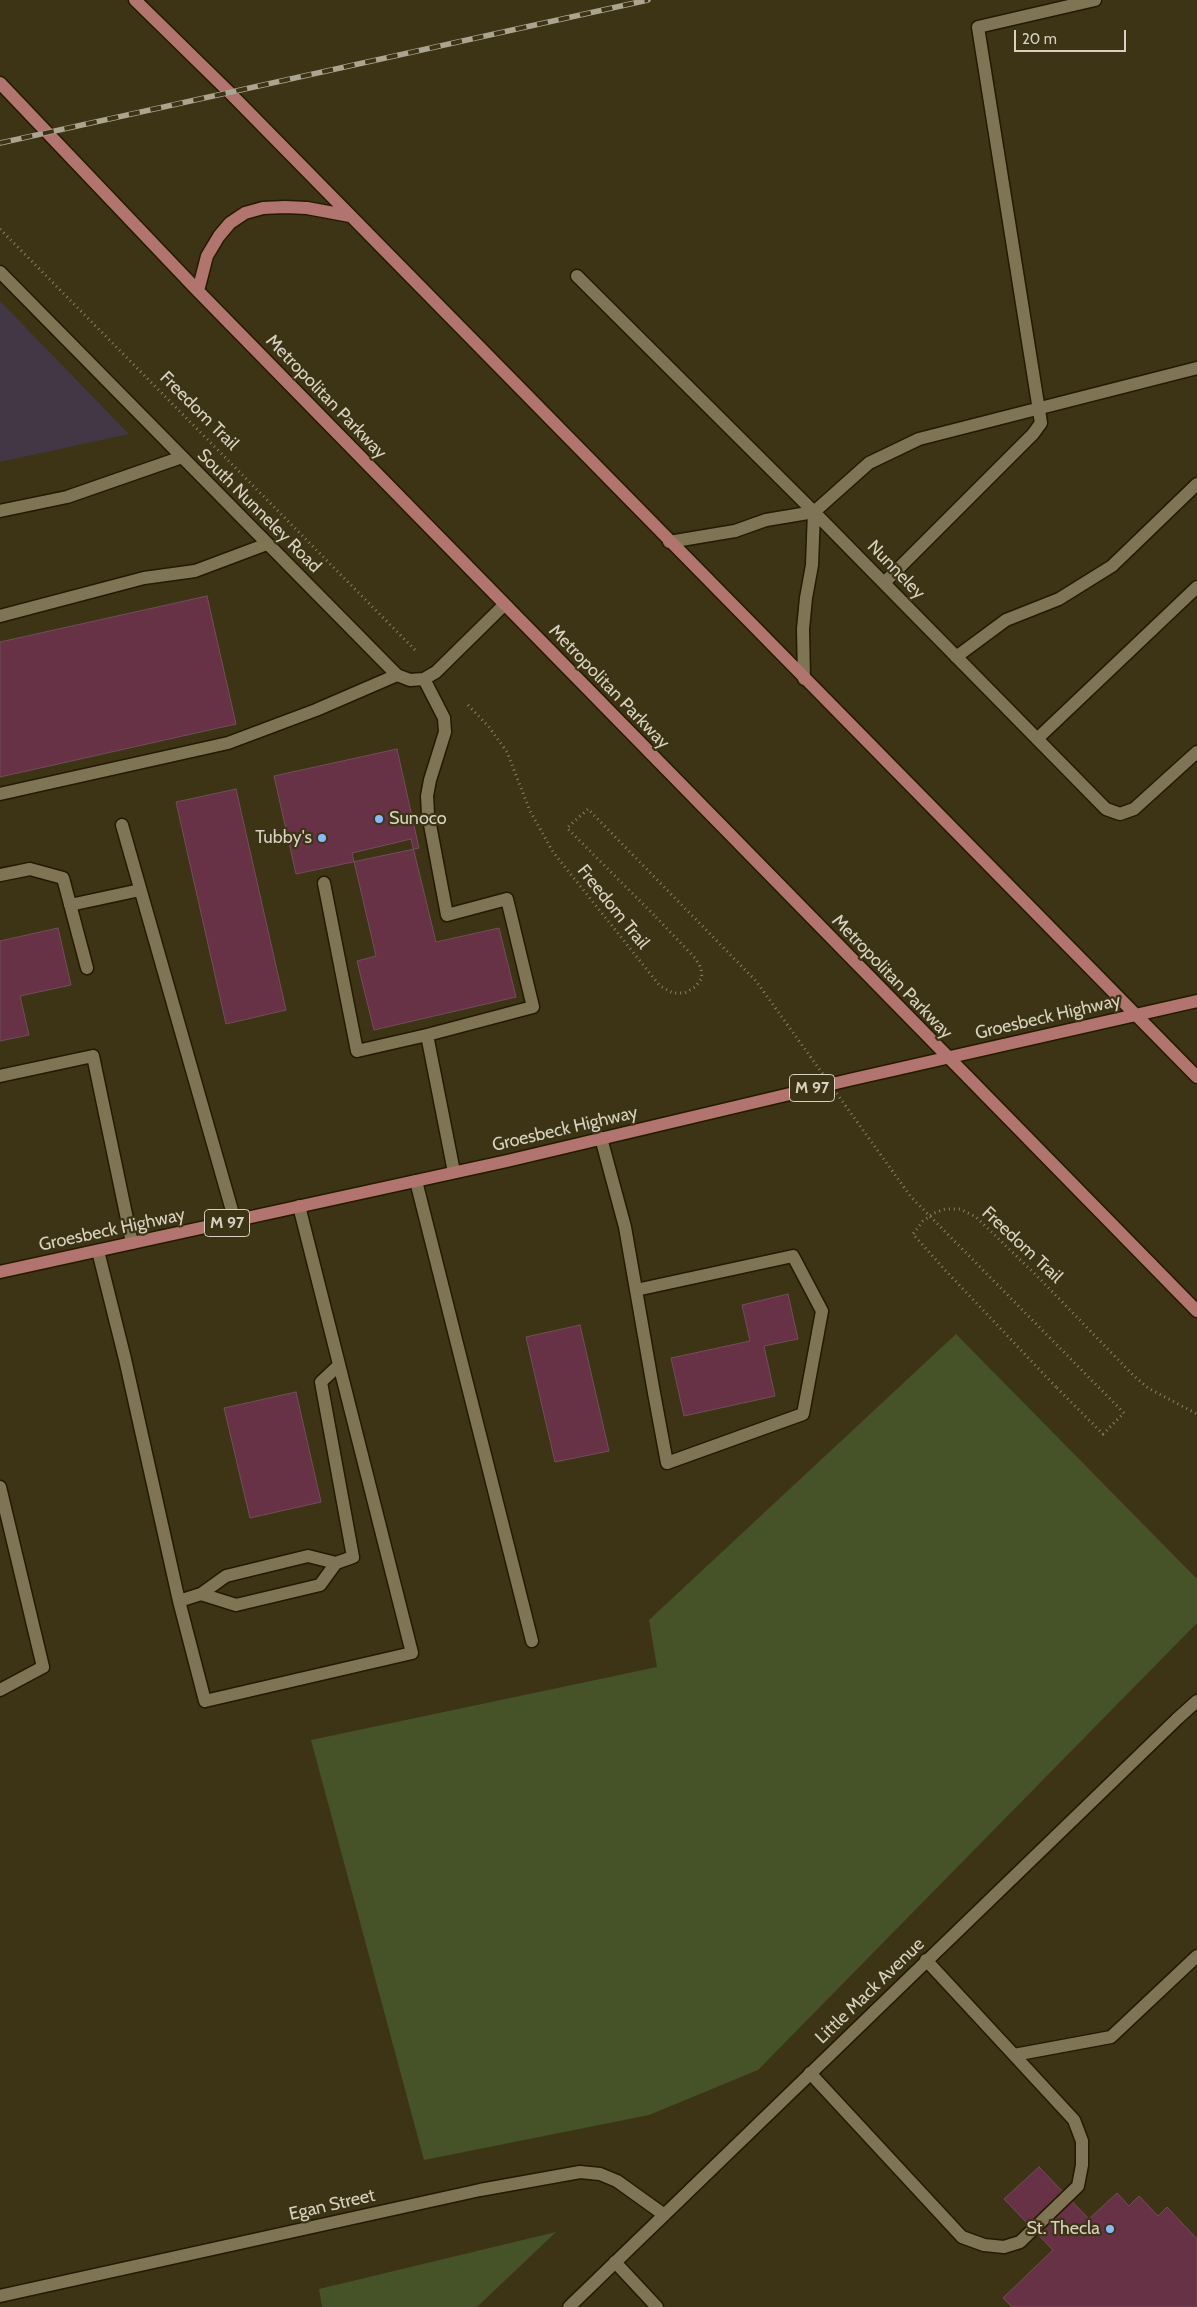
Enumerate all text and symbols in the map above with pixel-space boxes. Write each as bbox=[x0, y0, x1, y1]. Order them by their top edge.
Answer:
scale bar bbox=[1017, 20, 1130, 52]
text: 20 m bbox=[1022, 30, 1057, 48]
street label: Metropolitan Parkway bbox=[261, 330, 391, 464]
street label: Freedom Trail bbox=[155, 367, 243, 455]
street label: South Nunneley Road bbox=[193, 445, 325, 577]
street label: Nunneley bbox=[863, 536, 929, 604]
street label: Metropolitan Parkway bbox=[544, 620, 674, 754]
place label: Sunoco bbox=[389, 808, 447, 830]
marker: Sunoco bbox=[373, 813, 385, 825]
place label: Tubby's bbox=[255, 827, 312, 849]
marker: Tubby's bbox=[316, 832, 328, 844]
street label: Freedom Trail bbox=[572, 860, 654, 954]
street label: Metropolitan Parkway bbox=[827, 910, 957, 1044]
street label: Groesbeck Highway bbox=[973, 990, 1123, 1044]
road number: M 97 bbox=[790, 1074, 834, 1102]
street label: Groesbeck Highway bbox=[490, 1102, 640, 1156]
street label: Freedom Trail bbox=[977, 1202, 1067, 1288]
street label: Groesbeck Highway bbox=[37, 1204, 187, 1256]
road number: M 97 bbox=[204, 1210, 250, 1236]
street label: Little Mack Avenue bbox=[811, 1934, 929, 2048]
street label: Egan Street bbox=[287, 2185, 377, 2225]
place label: St. Thecla bbox=[1026, 2218, 1100, 2240]
marker: St. Thecla bbox=[1104, 2223, 1116, 2235]

